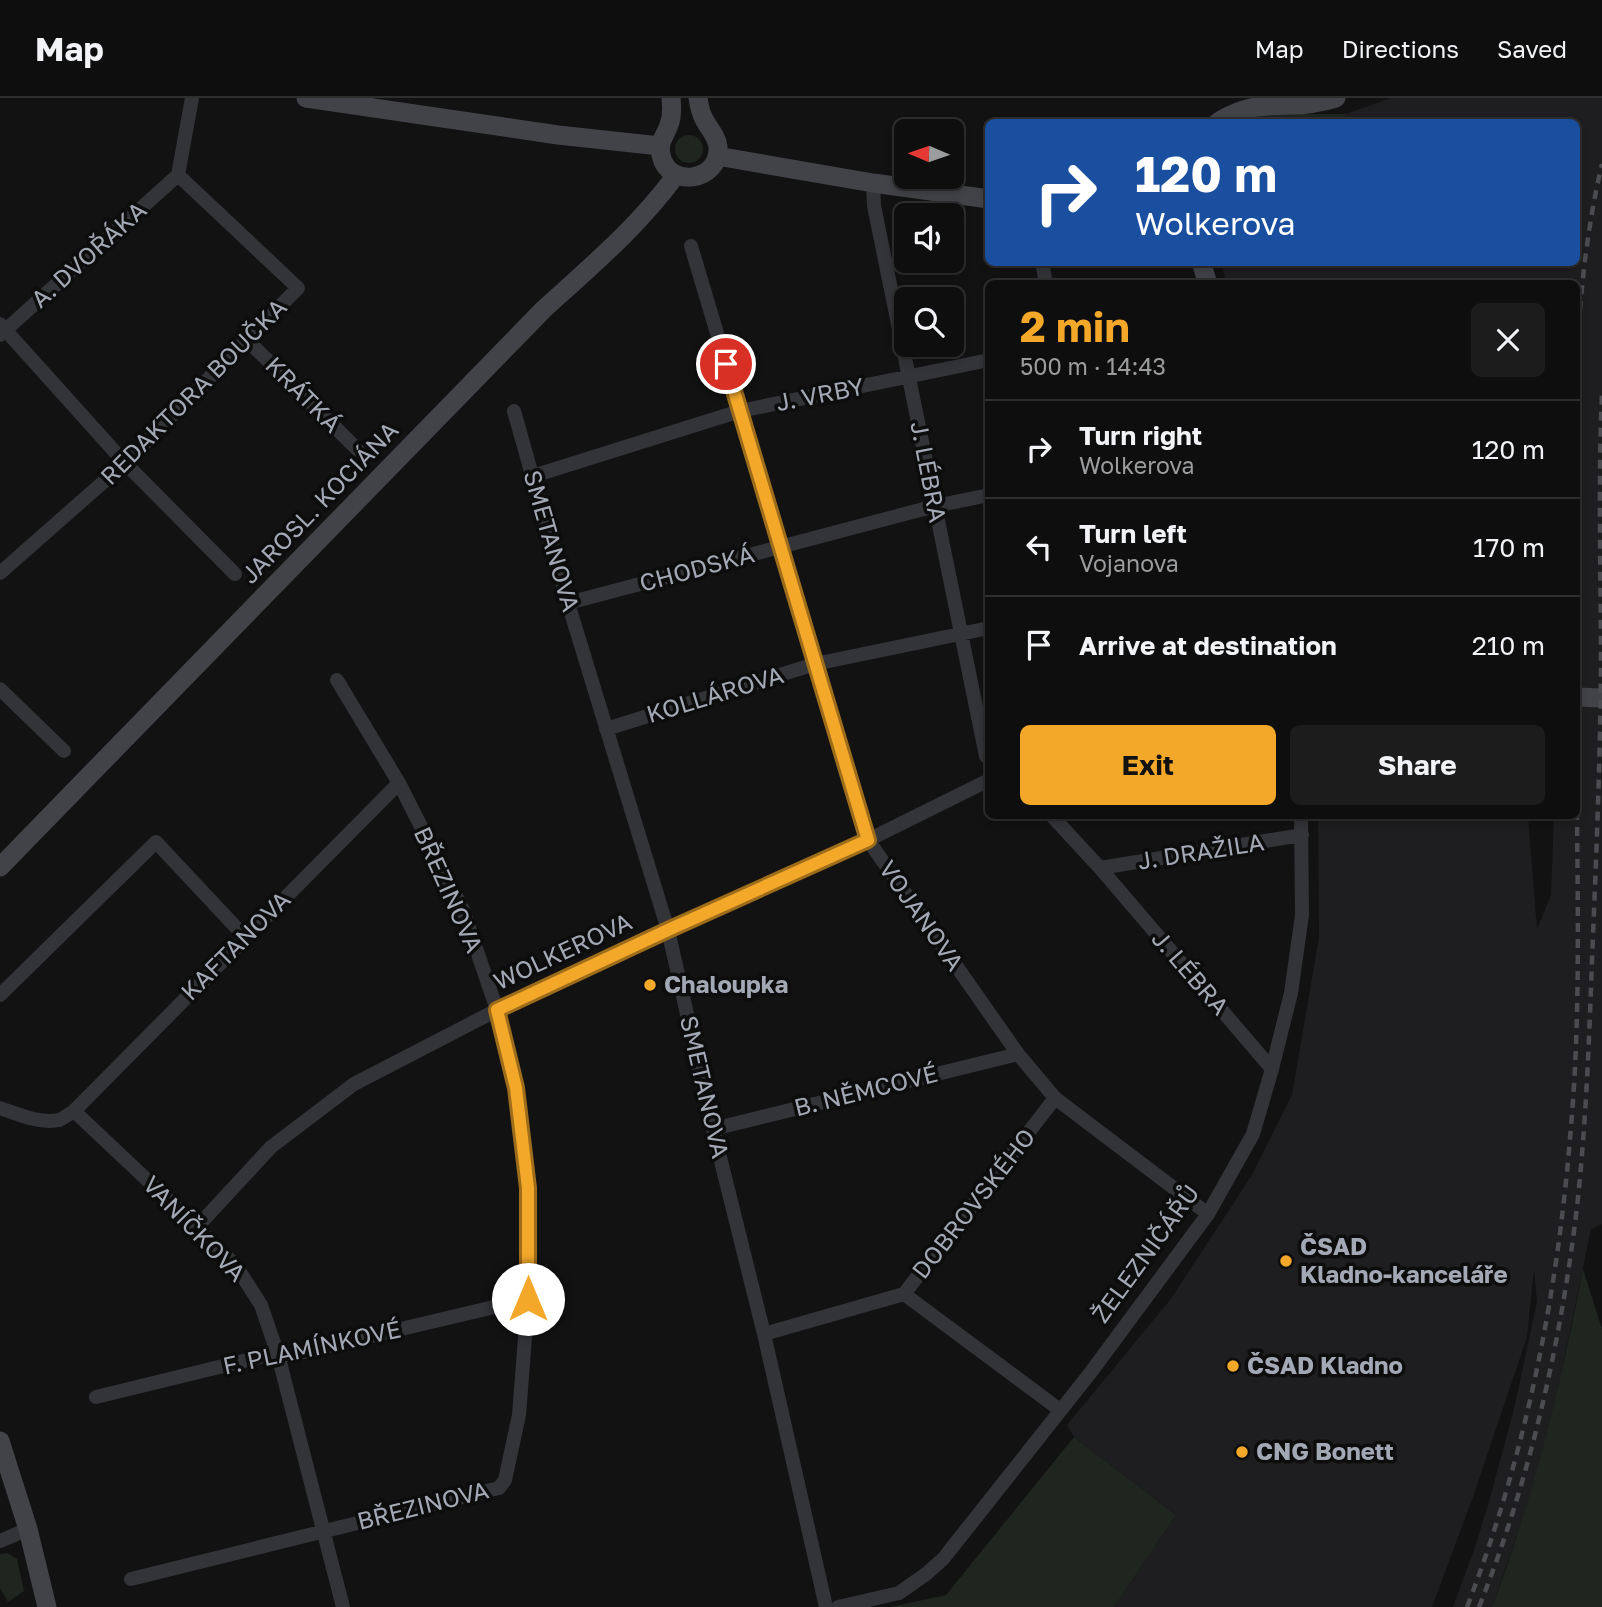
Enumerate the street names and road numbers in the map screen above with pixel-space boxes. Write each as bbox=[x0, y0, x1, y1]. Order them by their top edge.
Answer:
street label: A. DVOŘÁKA bbox=[25, 195, 151, 313]
street label: REDAKTORA BOUČKA bbox=[94, 292, 292, 490]
street label: KRÁTKÁ bbox=[260, 350, 348, 438]
street label: J. VRBY bbox=[773, 371, 867, 416]
street label: JAROSL. KOCIÁNA bbox=[234, 415, 404, 589]
street label: J. LÉBRA bbox=[905, 419, 953, 525]
street label: SMETANOVA bbox=[518, 467, 586, 614]
street label: CHODSKÁ bbox=[636, 538, 757, 597]
street label: KOLLÁROVA bbox=[643, 659, 787, 728]
street label: BŘEZINOVA bbox=[409, 822, 490, 957]
street label: J. DRAŽILA bbox=[1136, 826, 1266, 875]
street label: VOJANOVA bbox=[874, 855, 971, 976]
street label: KAFTANOVA bbox=[174, 884, 296, 1006]
street label: WOLKEROVA bbox=[489, 906, 636, 995]
street label: J. LÉBRA bbox=[1147, 924, 1236, 1020]
street label: SMETANOVA bbox=[675, 1013, 736, 1161]
street label: B. NĚMCOVÉ bbox=[791, 1058, 940, 1121]
street label: DOBROVSKÉHO bbox=[905, 1122, 1040, 1284]
street label: VANÍČKOVA bbox=[138, 1169, 253, 1287]
street label: ŽELEZNIČÁŘŮ bbox=[1085, 1179, 1205, 1328]
street label: F. PLAMÍNKOVÉ bbox=[220, 1314, 403, 1380]
street label: BŘEZINOVA bbox=[354, 1474, 491, 1535]

